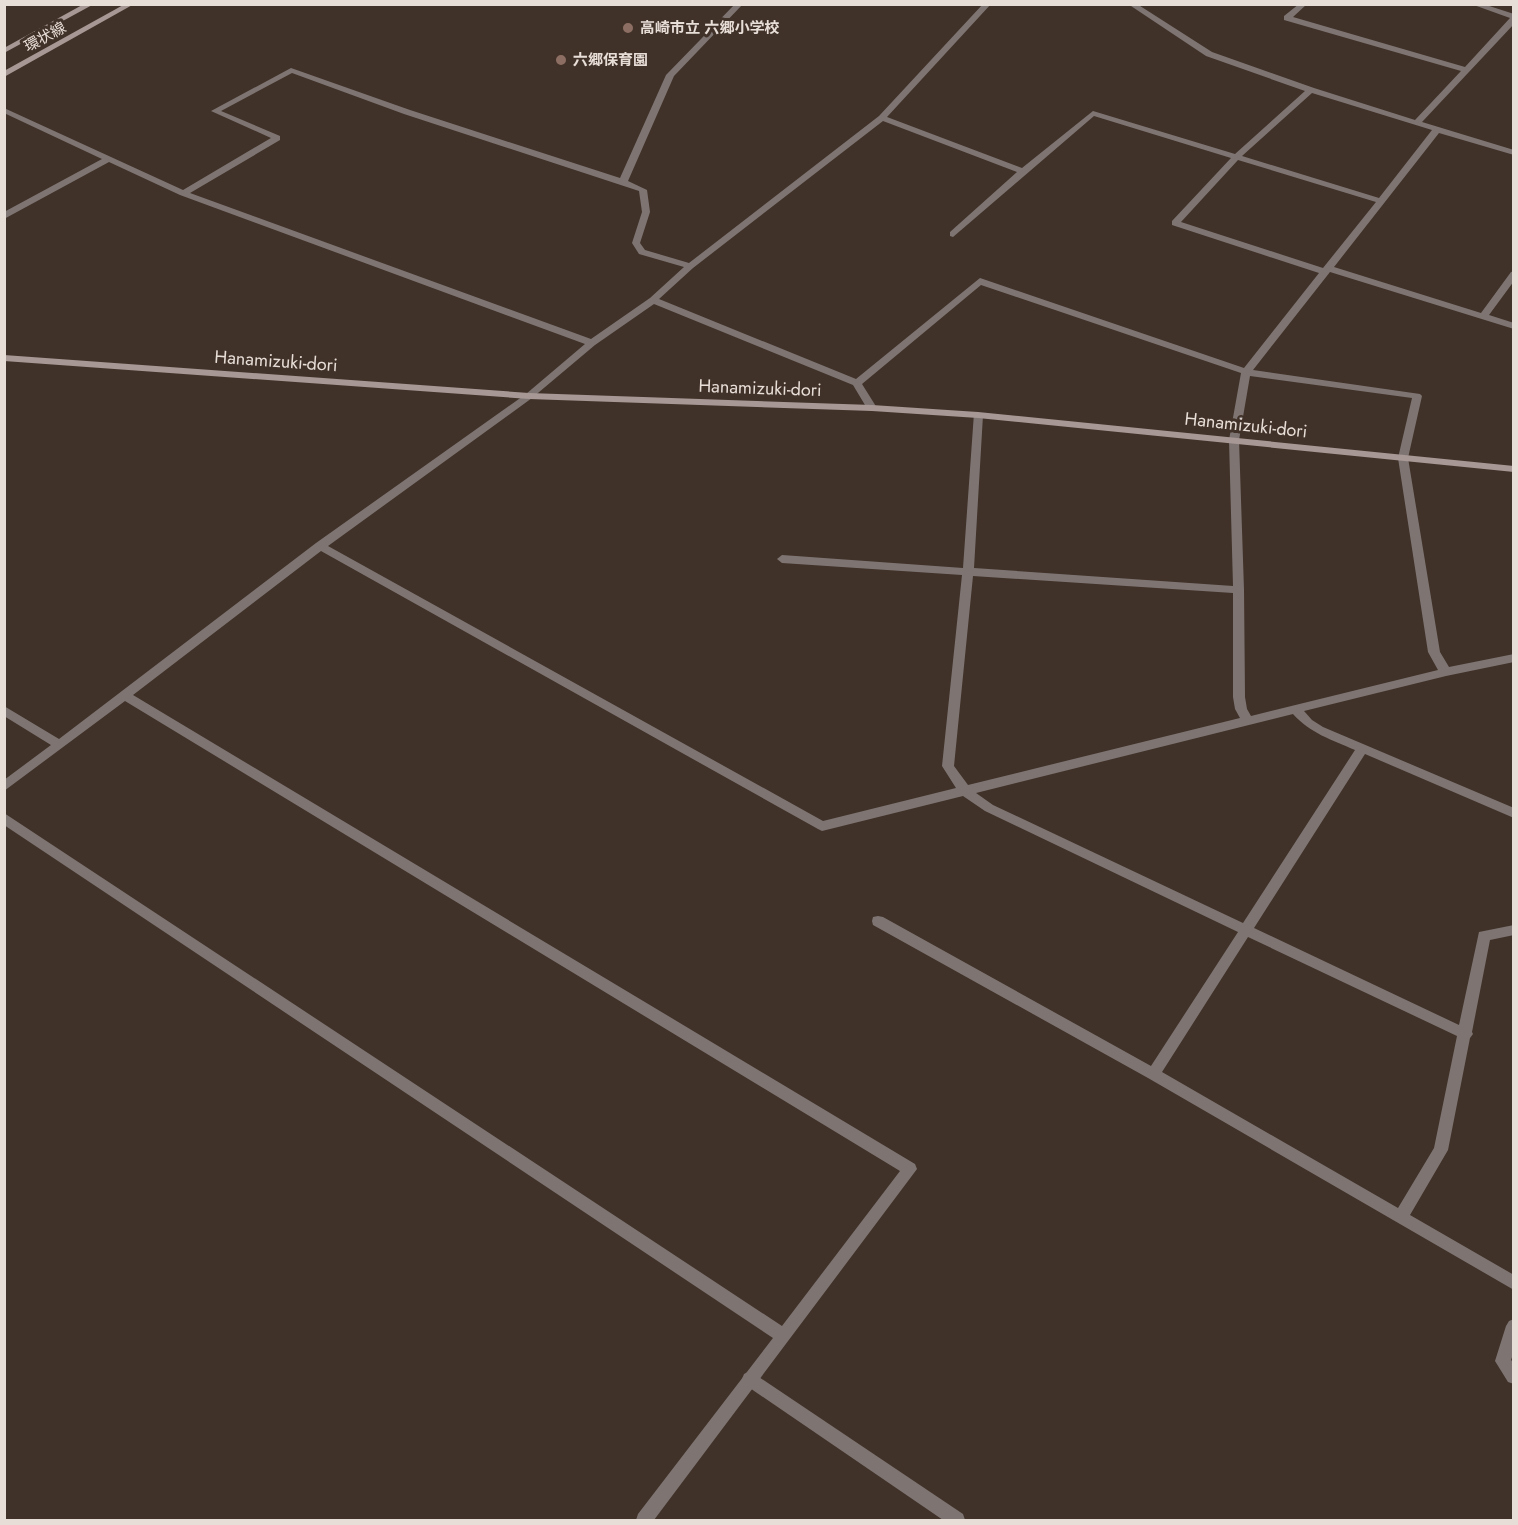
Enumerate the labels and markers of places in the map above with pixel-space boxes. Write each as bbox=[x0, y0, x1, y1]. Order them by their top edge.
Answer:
place label: 高崎市立 六郷小学校 bbox=[640, 17, 780, 39]
marker: 高崎市立 六郷小学校 bbox=[621, 21, 635, 35]
place label: 六郷保育園 bbox=[573, 49, 648, 71]
marker: 六郷保育園 bbox=[554, 53, 568, 67]

